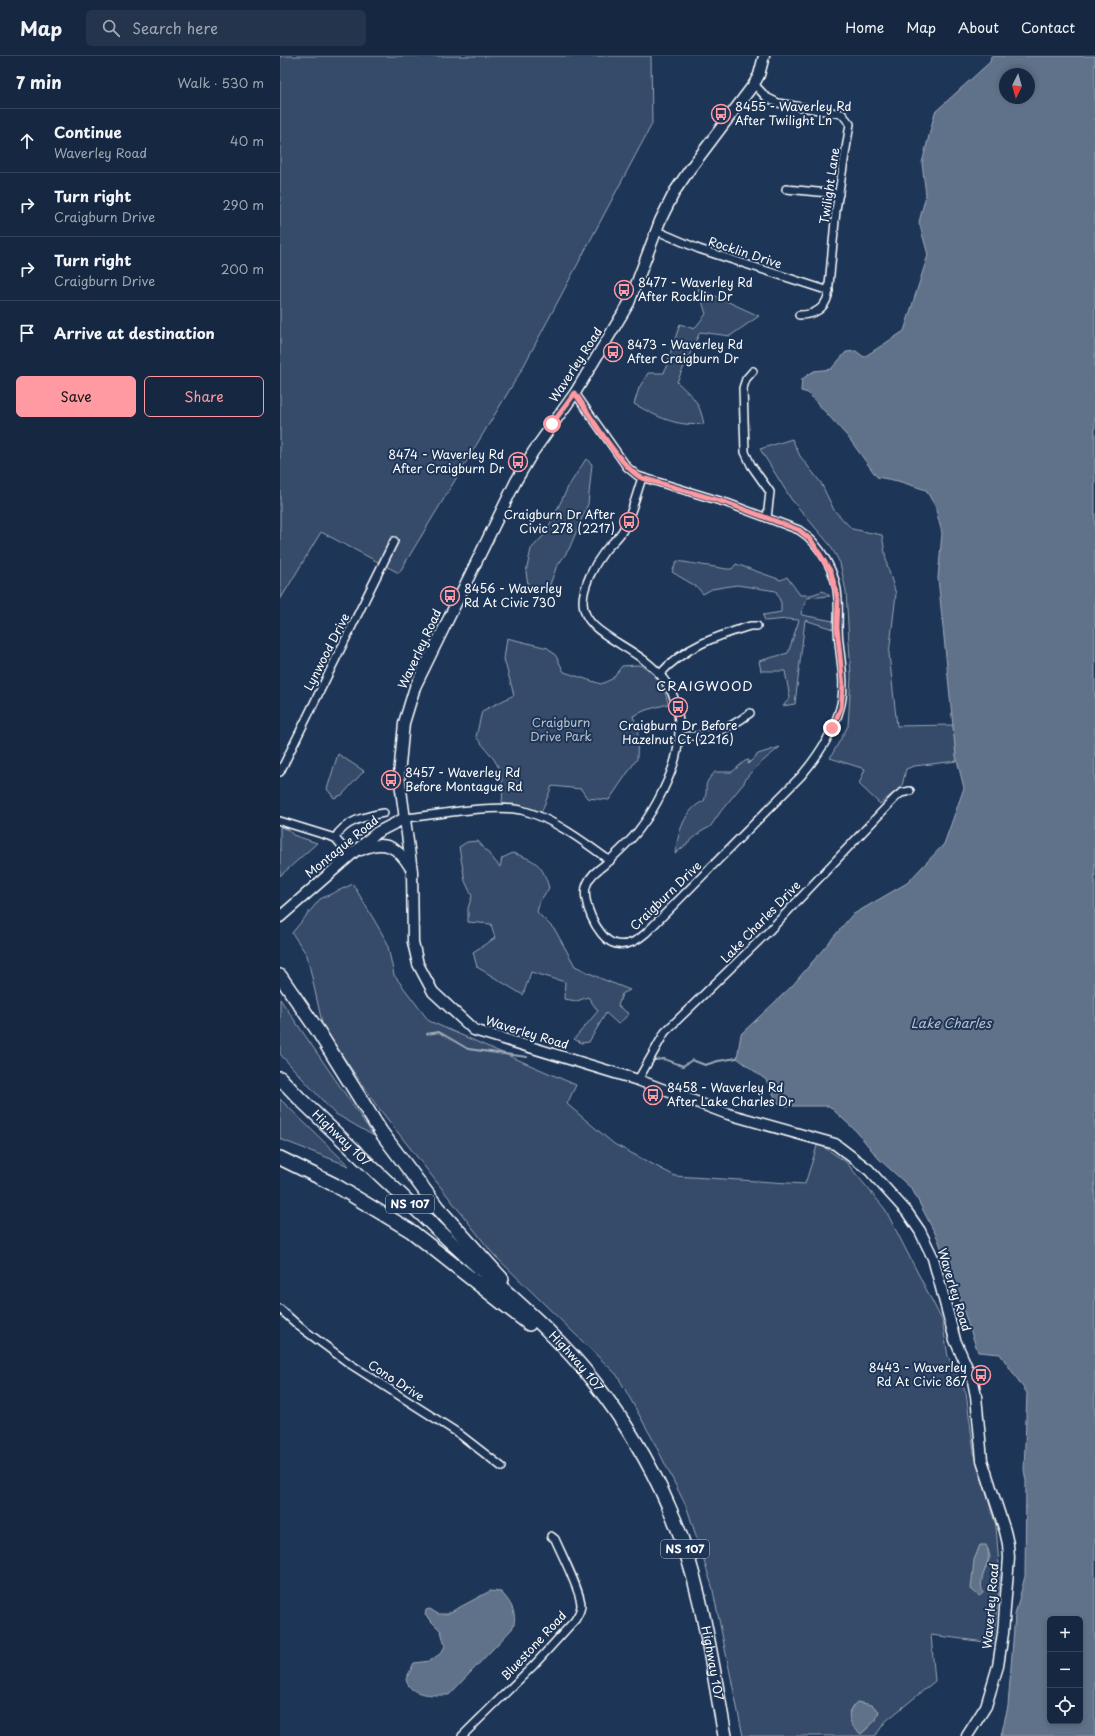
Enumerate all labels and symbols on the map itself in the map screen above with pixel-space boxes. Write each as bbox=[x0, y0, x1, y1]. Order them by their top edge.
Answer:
north arrow bbox=[999, 68, 1035, 104]
place label: 8455 - Waverley Rd After Twilight Ln bbox=[735, 97, 852, 129]
bus stop icon: 8455 - Waverley Rd After Twilight Ln bbox=[710, 103, 732, 125]
street label: Twilight Lane bbox=[815, 146, 843, 225]
street label: Rocklin Drive bbox=[706, 232, 784, 272]
place label: 8477 - Waverley Rd After Rocklin Dr bbox=[638, 273, 753, 305]
bus stop icon: 8477 - Waverley Rd After Rocklin Dr bbox=[613, 279, 635, 301]
street label: Waverley Road bbox=[544, 324, 606, 405]
place label: 8473 - Waverley Rd After Craigburn Dr bbox=[627, 335, 743, 367]
bus stop icon: 8473 - Waverley Rd After Craigburn Dr bbox=[602, 341, 624, 363]
route start bbox=[543, 415, 561, 433]
place label: 8474 - Waverley Rd After Craigburn Dr bbox=[388, 445, 505, 477]
bus stop icon: 8474 - Waverley Rd After Craigburn Dr bbox=[507, 451, 529, 473]
place label: Craigburn Dr After Civic 278 (2217) bbox=[504, 505, 615, 537]
bus stop icon: Craigburn Dr After Civic 278 (2217) bbox=[618, 511, 640, 533]
place label: 8456 - Waverley Rd At Civic 730 bbox=[464, 579, 562, 611]
bus stop icon: 8456 - Waverley Rd At Civic 730 bbox=[439, 585, 461, 607]
street label: Waverley Road bbox=[393, 606, 445, 691]
street label: Lynwood Drive bbox=[299, 610, 353, 693]
district label: CRAIGWOOD bbox=[656, 676, 754, 695]
bus stop icon: Craigburn Dr Before Hazelnut Ct (2216) bbox=[667, 696, 689, 718]
park label: Craigburn Drive Park bbox=[530, 713, 592, 745]
place label: Craigburn Dr Before Hazelnut Ct (2216) bbox=[619, 716, 737, 748]
route end bbox=[823, 719, 841, 737]
place label: 8457 - Waverley Rd Before Montague Rd bbox=[405, 763, 523, 795]
bus stop icon: 8457 - Waverley Rd Before Montague Rd bbox=[380, 769, 402, 791]
street label: Montague Road bbox=[301, 811, 382, 882]
street label: Craigburn Drive bbox=[625, 856, 705, 934]
street label: Lake Charles Drive bbox=[716, 876, 804, 966]
street label: Waverley Road bbox=[484, 1011, 571, 1053]
water label: Lake Charles bbox=[911, 1013, 992, 1032]
place label: 8458 - Waverley Rd After Lake Charles Dr bbox=[667, 1078, 794, 1110]
bus stop icon: 8458 - Waverley Rd After Lake Charles Dr bbox=[642, 1084, 664, 1106]
street label: Highway 107 bbox=[309, 1105, 376, 1170]
road number: NS 107 bbox=[386, 1195, 434, 1213]
street label: Waverley Road bbox=[934, 1246, 976, 1333]
street label: Highway 107 bbox=[545, 1327, 608, 1395]
street label: Cono Drive bbox=[365, 1355, 428, 1405]
place label: 8443 - Waverley Rd At Civic 867 bbox=[869, 1358, 967, 1390]
bus stop icon: 8443 - Waverley Rd At Civic 867 bbox=[970, 1364, 992, 1386]
road number: NS 107 bbox=[661, 1540, 709, 1558]
street label: Waverley Road bbox=[977, 1562, 1003, 1650]
street label: Bluestone Road bbox=[496, 1607, 570, 1684]
street label: Highway 107 bbox=[697, 1624, 729, 1702]

